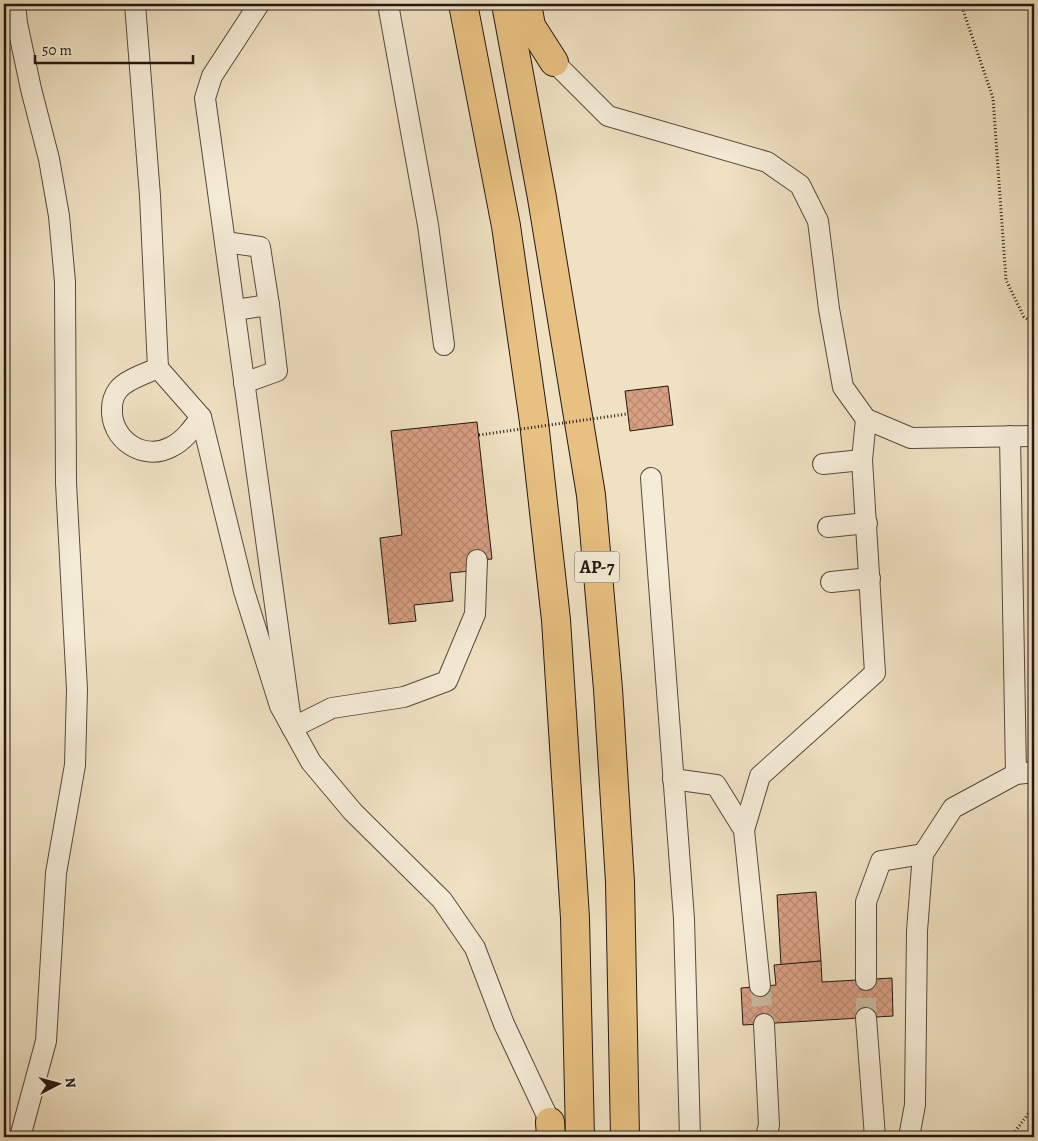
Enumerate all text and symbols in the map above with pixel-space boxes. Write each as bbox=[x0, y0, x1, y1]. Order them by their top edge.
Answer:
scale bar bbox=[35, 32, 192, 64]
text: 50 m bbox=[42, 40, 72, 60]
road number: AP-7 bbox=[574, 552, 620, 582]
north arrow bbox=[32, 1058, 82, 1108]
text: N bbox=[60, 1077, 80, 1089]

